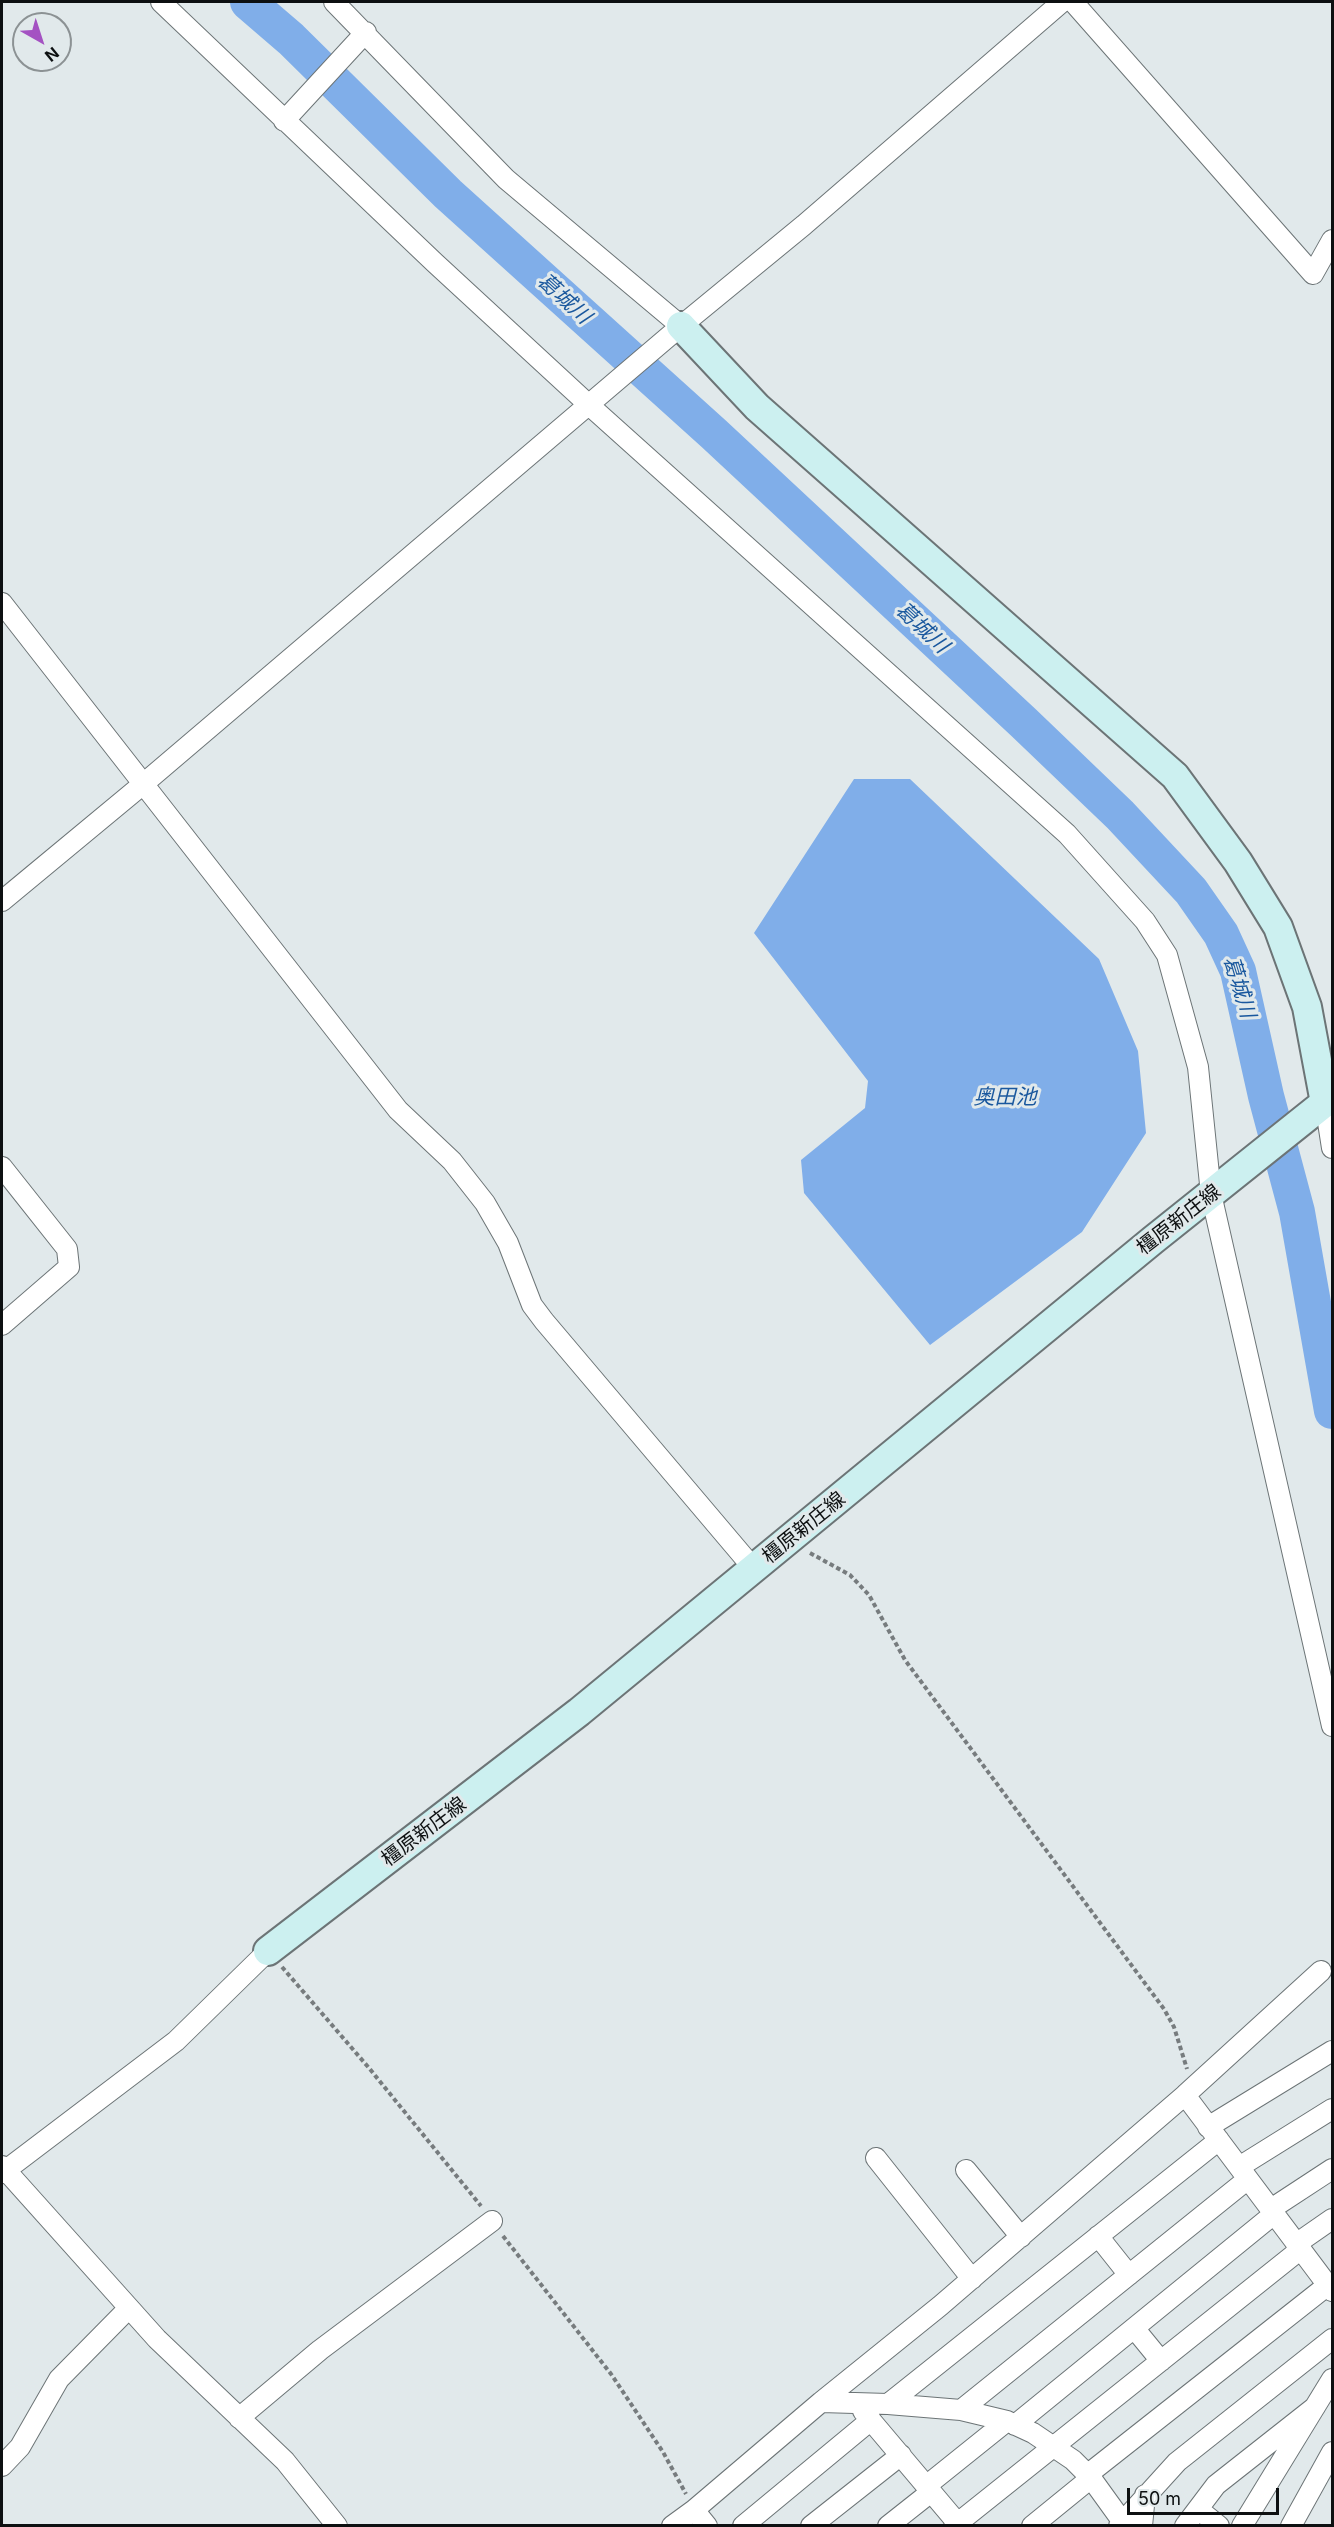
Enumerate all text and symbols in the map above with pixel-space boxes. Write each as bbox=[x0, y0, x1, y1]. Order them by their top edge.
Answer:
north arrow bbox=[12, 12, 72, 72]
text: N bbox=[41, 43, 63, 66]
water label: 葛城川 bbox=[532, 269, 596, 329]
water label: 葛城川 bbox=[890, 597, 954, 659]
water label: 葛城川 bbox=[1218, 953, 1260, 1021]
water label: 奥田池 bbox=[974, 1085, 1036, 1111]
street label: 橿原新庄線 bbox=[1132, 1180, 1226, 1260]
street label: 橿原新庄線 bbox=[758, 1487, 850, 1569]
street label: 橿原新庄線 bbox=[377, 1792, 471, 1872]
scale bar bbox=[1130, 2476, 1282, 2514]
text: 50 m bbox=[1138, 2488, 1181, 2509]

